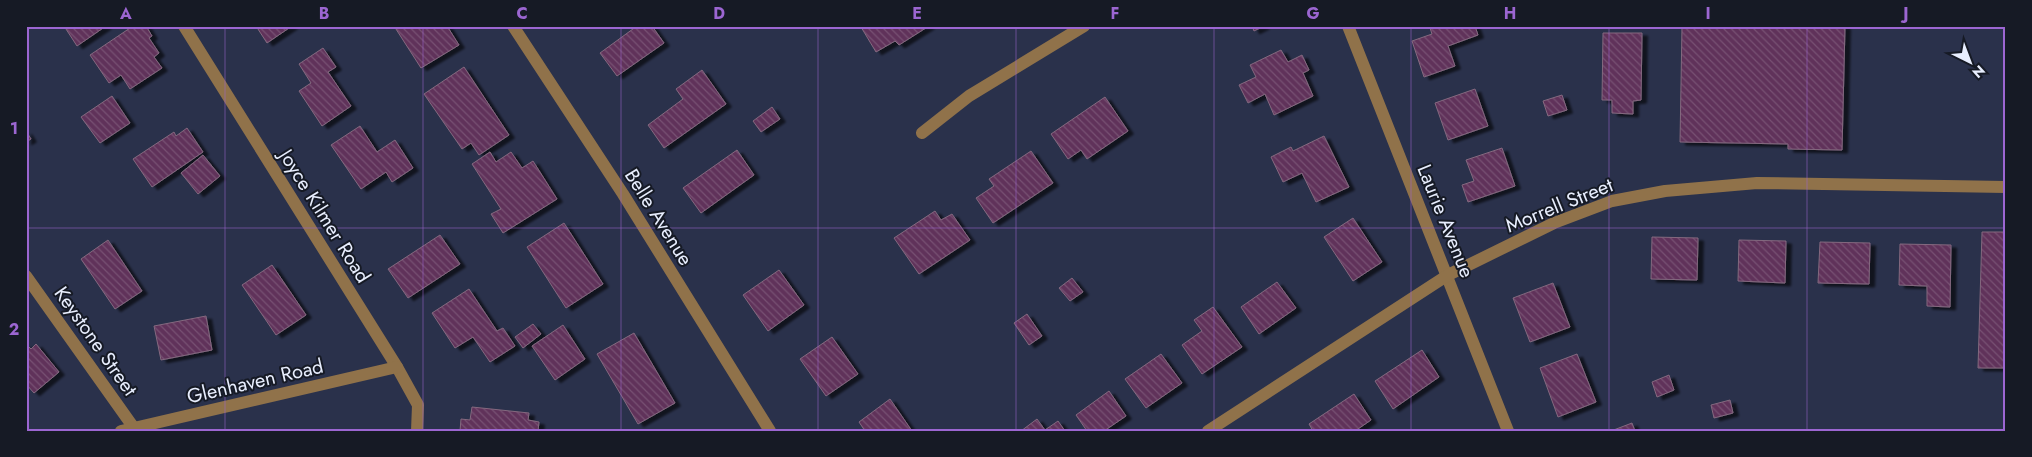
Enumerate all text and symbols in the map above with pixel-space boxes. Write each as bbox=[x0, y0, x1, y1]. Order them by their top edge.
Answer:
text: A bbox=[119, 2, 132, 25]
text: B bbox=[319, 2, 329, 25]
text: C bbox=[516, 2, 528, 25]
text: D bbox=[713, 2, 725, 25]
text: E bbox=[912, 2, 922, 25]
text: F bbox=[1111, 2, 1119, 25]
text: G bbox=[1306, 2, 1320, 25]
text: H bbox=[1504, 2, 1516, 25]
text: I bbox=[1705, 2, 1711, 25]
text: J bbox=[1900, 2, 1909, 25]
north arrow bbox=[1944, 38, 1994, 88]
text: N bbox=[1968, 61, 1990, 83]
text: 1 bbox=[10, 117, 18, 140]
street label: Joyce Kilmer Road bbox=[270, 141, 377, 289]
street label: Laurie Avenue bbox=[1410, 160, 1481, 282]
street label: Belle Avenue bbox=[617, 163, 700, 271]
street label: Morrell Street bbox=[1501, 171, 1618, 240]
street label: Keystone Street bbox=[47, 281, 144, 402]
text: 2 bbox=[9, 318, 19, 341]
street label: Glenhaven Road bbox=[184, 352, 326, 411]

